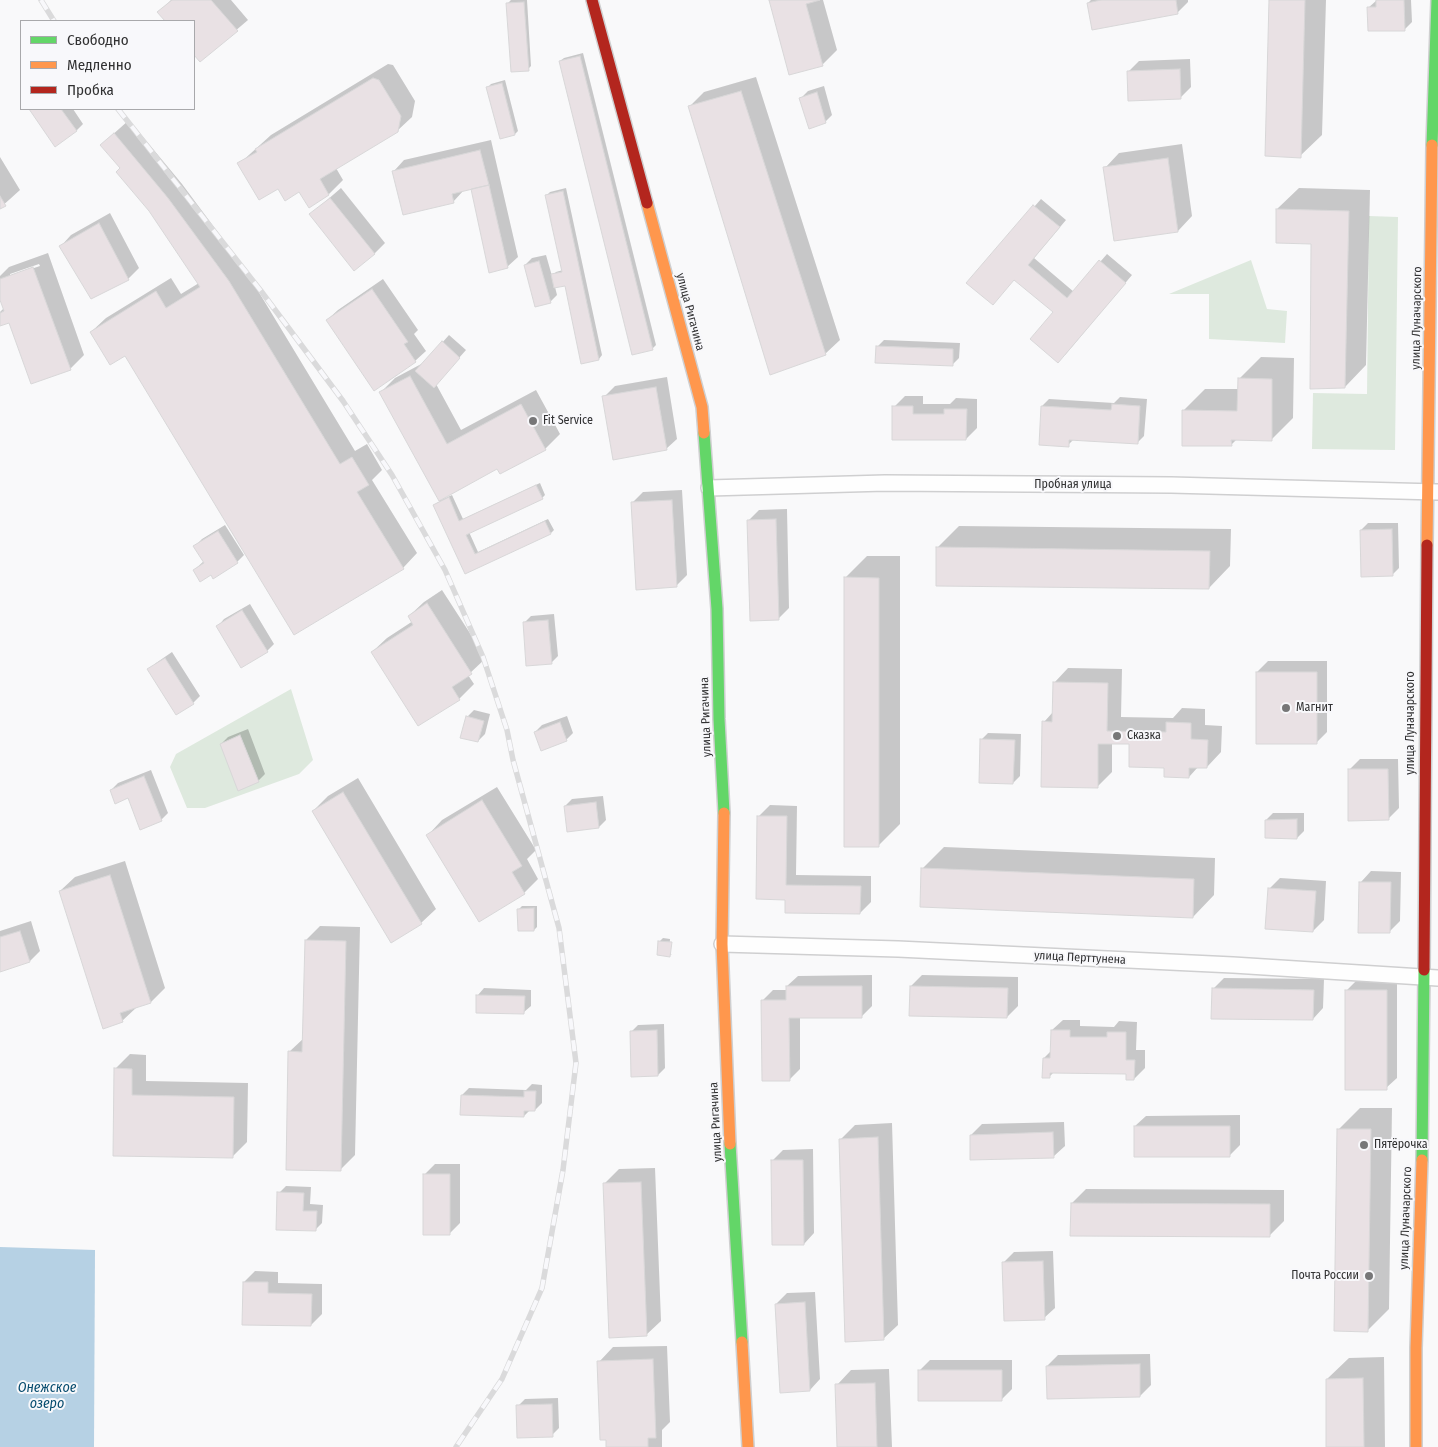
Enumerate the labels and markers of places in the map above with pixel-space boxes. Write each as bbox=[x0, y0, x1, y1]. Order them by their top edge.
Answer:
place label: Fit Service bbox=[543, 414, 593, 428]
marker: Fit Service bbox=[527, 415, 539, 427]
place label: Магнит bbox=[1296, 701, 1333, 715]
marker: Магнит bbox=[1280, 702, 1292, 714]
place label: Сказка bbox=[1127, 729, 1161, 743]
marker: Сказка bbox=[1111, 730, 1123, 742]
place label: Пятёрочка bbox=[1374, 1138, 1428, 1152]
marker: Пятёрочка bbox=[1358, 1139, 1370, 1151]
place label: Почта России bbox=[1291, 1269, 1359, 1283]
marker: Почта России bbox=[1363, 1270, 1375, 1282]

